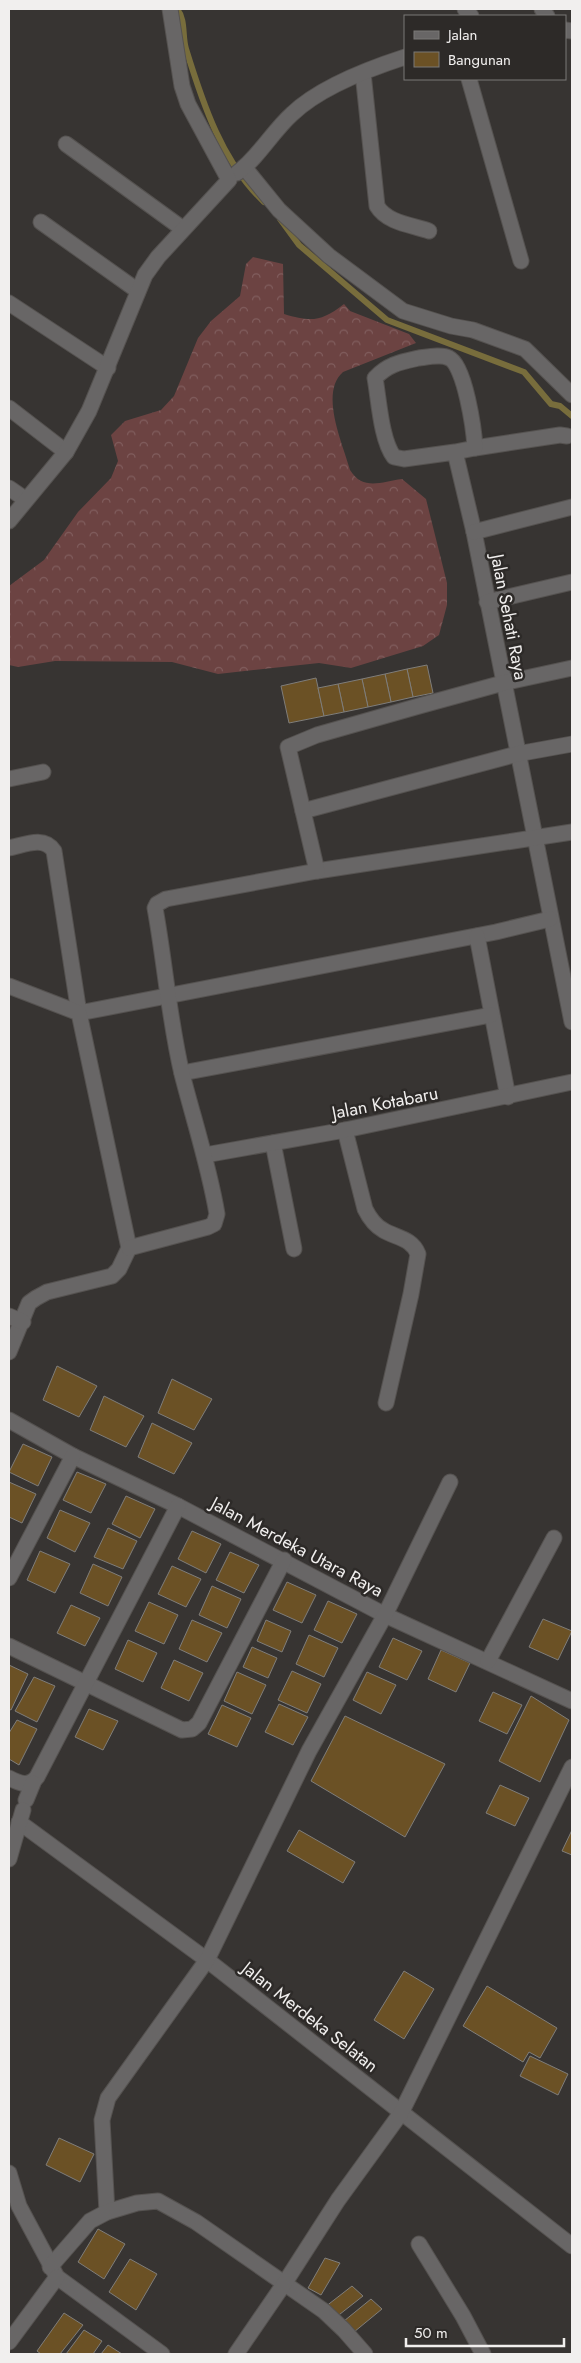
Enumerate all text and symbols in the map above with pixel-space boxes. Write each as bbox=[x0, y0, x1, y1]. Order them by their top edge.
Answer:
legend bbox=[404, 15, 566, 80]
text: Jalan bbox=[446, 24, 477, 46]
text: Bangunan bbox=[448, 49, 511, 71]
street label: Jalan Sehati Raya bbox=[484, 550, 534, 682]
street label: Jalan Kotabaru bbox=[328, 1080, 440, 1126]
street label: Jalan Merdeka Utara Raya bbox=[204, 1490, 388, 1604]
street label: Jalan Merdeka Selatan bbox=[235, 1954, 384, 2079]
scale bar bbox=[406, 2316, 564, 2348]
text: 50 m bbox=[414, 2322, 448, 2344]

